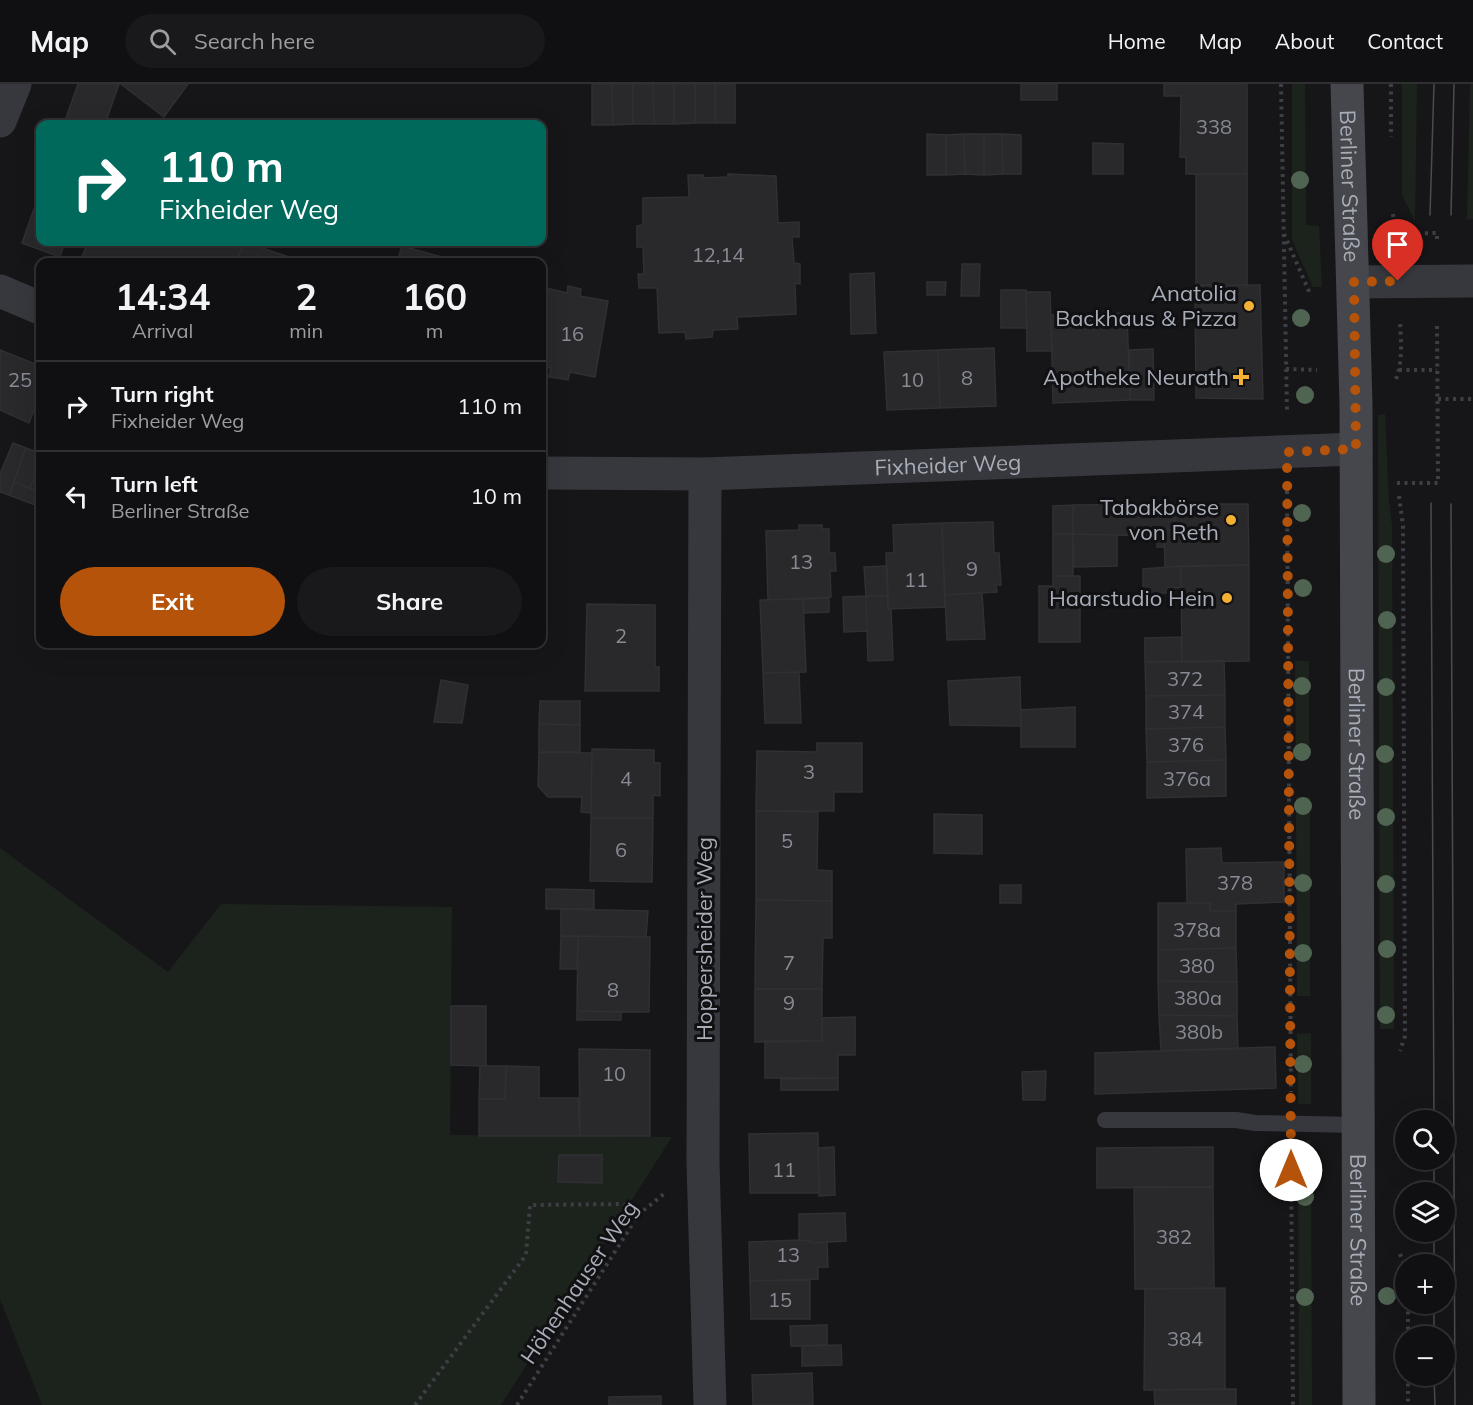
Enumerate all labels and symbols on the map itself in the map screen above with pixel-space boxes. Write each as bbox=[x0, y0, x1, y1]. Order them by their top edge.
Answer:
street label: Berliner Straße bbox=[1334, 109, 1366, 263]
house number: 338 bbox=[1196, 114, 1232, 139]
pin bbox=[1372, 219, 1423, 281]
house number: 12,14 bbox=[692, 242, 744, 267]
place label: Anatolia Backhaus & Pizza bbox=[1055, 279, 1237, 332]
marker: Anatolia Backhaus & Pizza bbox=[1242, 299, 1256, 313]
house number: 16 bbox=[560, 321, 584, 346]
place label: Apotheke Neurath bbox=[1043, 363, 1229, 391]
house number: 8 bbox=[961, 365, 973, 390]
house number: 25 bbox=[8, 367, 32, 392]
house number: 10 bbox=[900, 367, 924, 392]
marker: Apotheke Neurath bbox=[1234, 370, 1248, 384]
street label: Fixheider Weg bbox=[874, 448, 1022, 481]
place label: Tabakbörse von Reth bbox=[1100, 493, 1219, 546]
marker: Tabakbörse von Reth bbox=[1224, 513, 1238, 527]
house number: 13 bbox=[789, 549, 813, 574]
house number: 9 bbox=[966, 556, 978, 581]
house number: 11 bbox=[904, 567, 928, 592]
place label: Haarstudio Hein bbox=[1049, 584, 1215, 612]
marker: Haarstudio Hein bbox=[1220, 591, 1234, 605]
house number: 2 bbox=[615, 623, 627, 648]
house number: 372 bbox=[1167, 666, 1203, 691]
street label: Berliner Straße bbox=[1343, 668, 1371, 820]
house number: 374 bbox=[1168, 699, 1204, 724]
house number: 376 bbox=[1168, 732, 1204, 757]
house number: 3 bbox=[803, 759, 815, 784]
house number: 4 bbox=[620, 766, 632, 791]
house number: 376a bbox=[1163, 766, 1211, 791]
house number: 5 bbox=[781, 828, 793, 853]
house number: 6 bbox=[615, 837, 627, 862]
street label: Hoppersheider Weg bbox=[690, 837, 718, 1041]
house number: 378 bbox=[1217, 870, 1253, 895]
house number: 378a bbox=[1173, 917, 1221, 942]
house number: 7 bbox=[783, 950, 795, 975]
house number: 380 bbox=[1179, 953, 1215, 978]
house number: 8 bbox=[607, 977, 619, 1002]
house number: 380a bbox=[1174, 985, 1222, 1010]
house number: 9 bbox=[783, 990, 795, 1015]
house number: 380b bbox=[1175, 1019, 1223, 1044]
house number: 10 bbox=[602, 1061, 626, 1086]
position arrow bbox=[1259, 1138, 1323, 1202]
street label: Berliner Straße bbox=[1344, 1154, 1373, 1306]
house number: 11 bbox=[772, 1157, 796, 1182]
street label: Höhenhauser Weg bbox=[514, 1195, 644, 1369]
house number: 382 bbox=[1156, 1224, 1192, 1249]
house number: 13 bbox=[776, 1242, 800, 1267]
house number: 15 bbox=[768, 1287, 792, 1312]
house number: 384 bbox=[1167, 1326, 1203, 1351]

